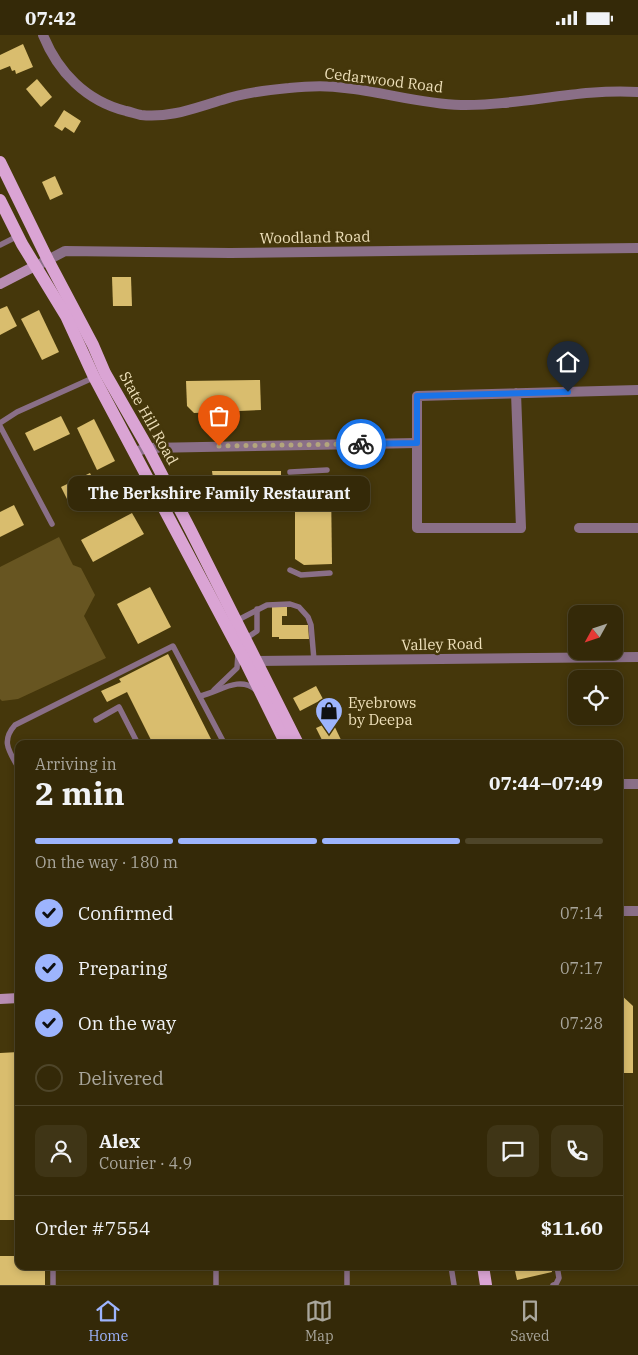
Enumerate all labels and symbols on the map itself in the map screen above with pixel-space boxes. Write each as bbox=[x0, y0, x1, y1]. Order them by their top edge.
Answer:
street label: Cedarwood Road bbox=[324, 63, 444, 97]
street label: Woodland Road bbox=[259, 227, 371, 247]
pin bbox=[547, 341, 589, 392]
street label: State Hill Road bbox=[116, 368, 182, 468]
pin bbox=[198, 395, 240, 446]
courier bbox=[336, 419, 386, 469]
callout: The Berkshire Family Restaurant bbox=[68, 476, 370, 511]
north arrow bbox=[568, 605, 622, 660]
street label: Valley Road bbox=[401, 634, 483, 654]
place label: Eyebrows by Deepa bbox=[348, 693, 416, 729]
shop icon: Eyebrows by Deepa bbox=[314, 696, 344, 735]

